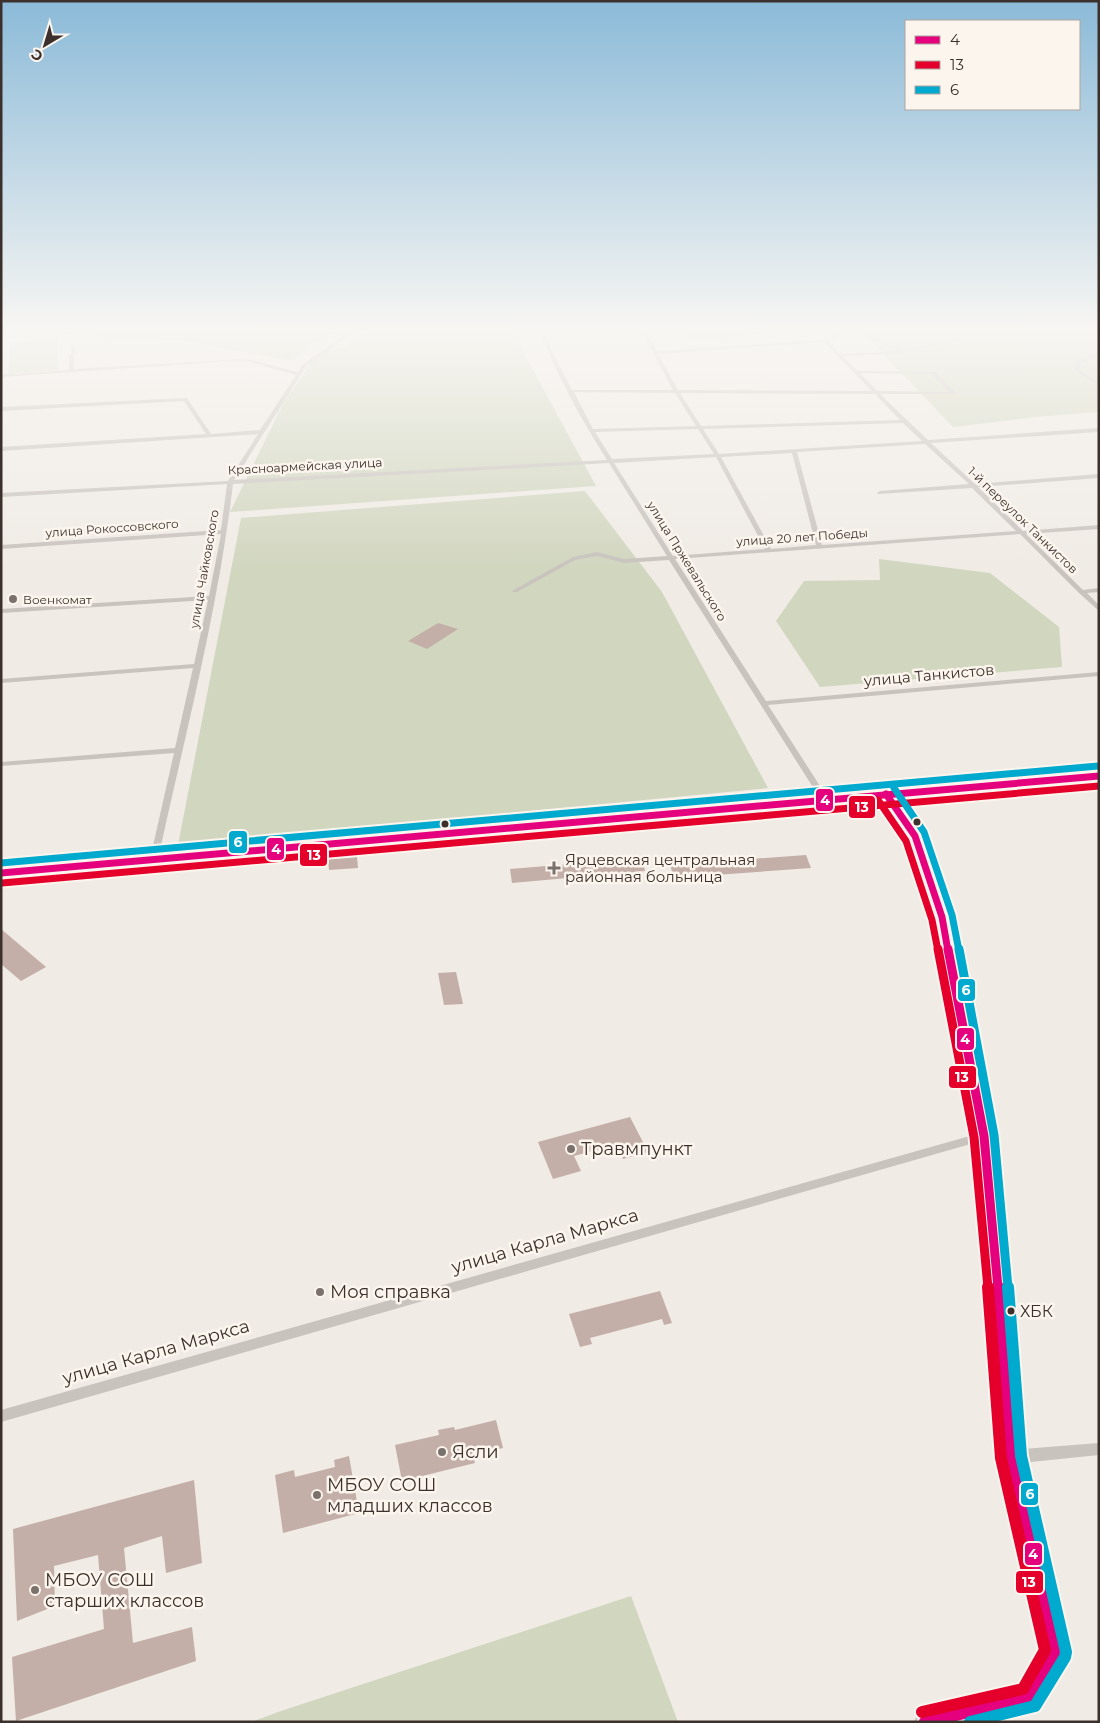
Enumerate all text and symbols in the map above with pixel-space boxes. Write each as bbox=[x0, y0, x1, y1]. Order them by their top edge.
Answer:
north arrow bbox=[20, 20, 70, 70]
legend bbox=[905, 20, 1080, 110]
text: 4 bbox=[950, 30, 960, 49]
text: С bbox=[27, 45, 47, 65]
text: 13 bbox=[950, 55, 964, 74]
text: 6 bbox=[950, 80, 959, 99]
street label: Красноармейская улица bbox=[227, 454, 383, 478]
street label: 1-й переулок Танкистов bbox=[965, 464, 1081, 576]
street label: улица Пржевальского bbox=[643, 497, 730, 624]
street label: улица Чайковского bbox=[186, 508, 222, 631]
street label: улица Рокоссовского bbox=[44, 516, 179, 540]
street label: улица 20 лет Победы bbox=[735, 525, 868, 549]
place label: Военкомат bbox=[23, 592, 92, 607]
marker: Военкомат bbox=[7, 593, 19, 605]
street label: улица Танкистов bbox=[862, 660, 995, 690]
line badge: 4 bbox=[815, 788, 834, 812]
text: 4 bbox=[820, 791, 830, 809]
line badge: 13 bbox=[848, 795, 876, 819]
text: 13 bbox=[855, 798, 869, 816]
unlabelled marker bbox=[912, 817, 922, 827]
unlabelled marker bbox=[440, 819, 450, 829]
line badge: 6 bbox=[228, 830, 248, 854]
text: 6 bbox=[234, 833, 243, 851]
line badge: 4 bbox=[266, 837, 285, 861]
text: 4 bbox=[271, 840, 281, 858]
line badge: 13 bbox=[299, 843, 328, 867]
text: 13 bbox=[307, 846, 321, 864]
place label: Ярцевская центральная районная больница bbox=[565, 850, 755, 886]
marker: Ярцевская центральная районная больница bbox=[547, 861, 561, 875]
line badge: 6 bbox=[957, 978, 976, 1002]
text: 6 bbox=[962, 981, 971, 999]
line badge: 4 bbox=[956, 1027, 975, 1051]
text: 4 bbox=[960, 1030, 970, 1048]
line badge: 13 bbox=[948, 1065, 977, 1089]
text: 13 bbox=[955, 1068, 969, 1086]
place label: Травмпункт bbox=[581, 1138, 693, 1160]
marker: Травмпункт bbox=[565, 1143, 577, 1155]
street label: улица Карла Маркса bbox=[448, 1204, 641, 1279]
place label: Моя справка bbox=[330, 1281, 451, 1303]
marker: Моя справка bbox=[314, 1286, 326, 1298]
place label: ХБК bbox=[1020, 1302, 1053, 1321]
marker: ХБК bbox=[1006, 1306, 1016, 1316]
street label: улица Карла Маркса bbox=[59, 1315, 252, 1390]
place label: Ясли bbox=[452, 1441, 499, 1463]
marker: Ясли bbox=[436, 1446, 448, 1458]
place label: МБОУ СОШ младших классов bbox=[327, 1474, 493, 1517]
line badge: 6 bbox=[1020, 1482, 1039, 1506]
text: 6 bbox=[1026, 1485, 1035, 1503]
marker: МБОУ СОШ младших классов bbox=[311, 1489, 323, 1501]
line badge: 4 bbox=[1024, 1542, 1043, 1566]
text: 4 bbox=[1028, 1545, 1038, 1563]
place label: МБОУ СОШ старших классов bbox=[45, 1569, 204, 1612]
line badge: 13 bbox=[1015, 1570, 1044, 1594]
text: 13 bbox=[1022, 1573, 1036, 1591]
marker: МБОУ СОШ старших классов bbox=[29, 1584, 41, 1596]

